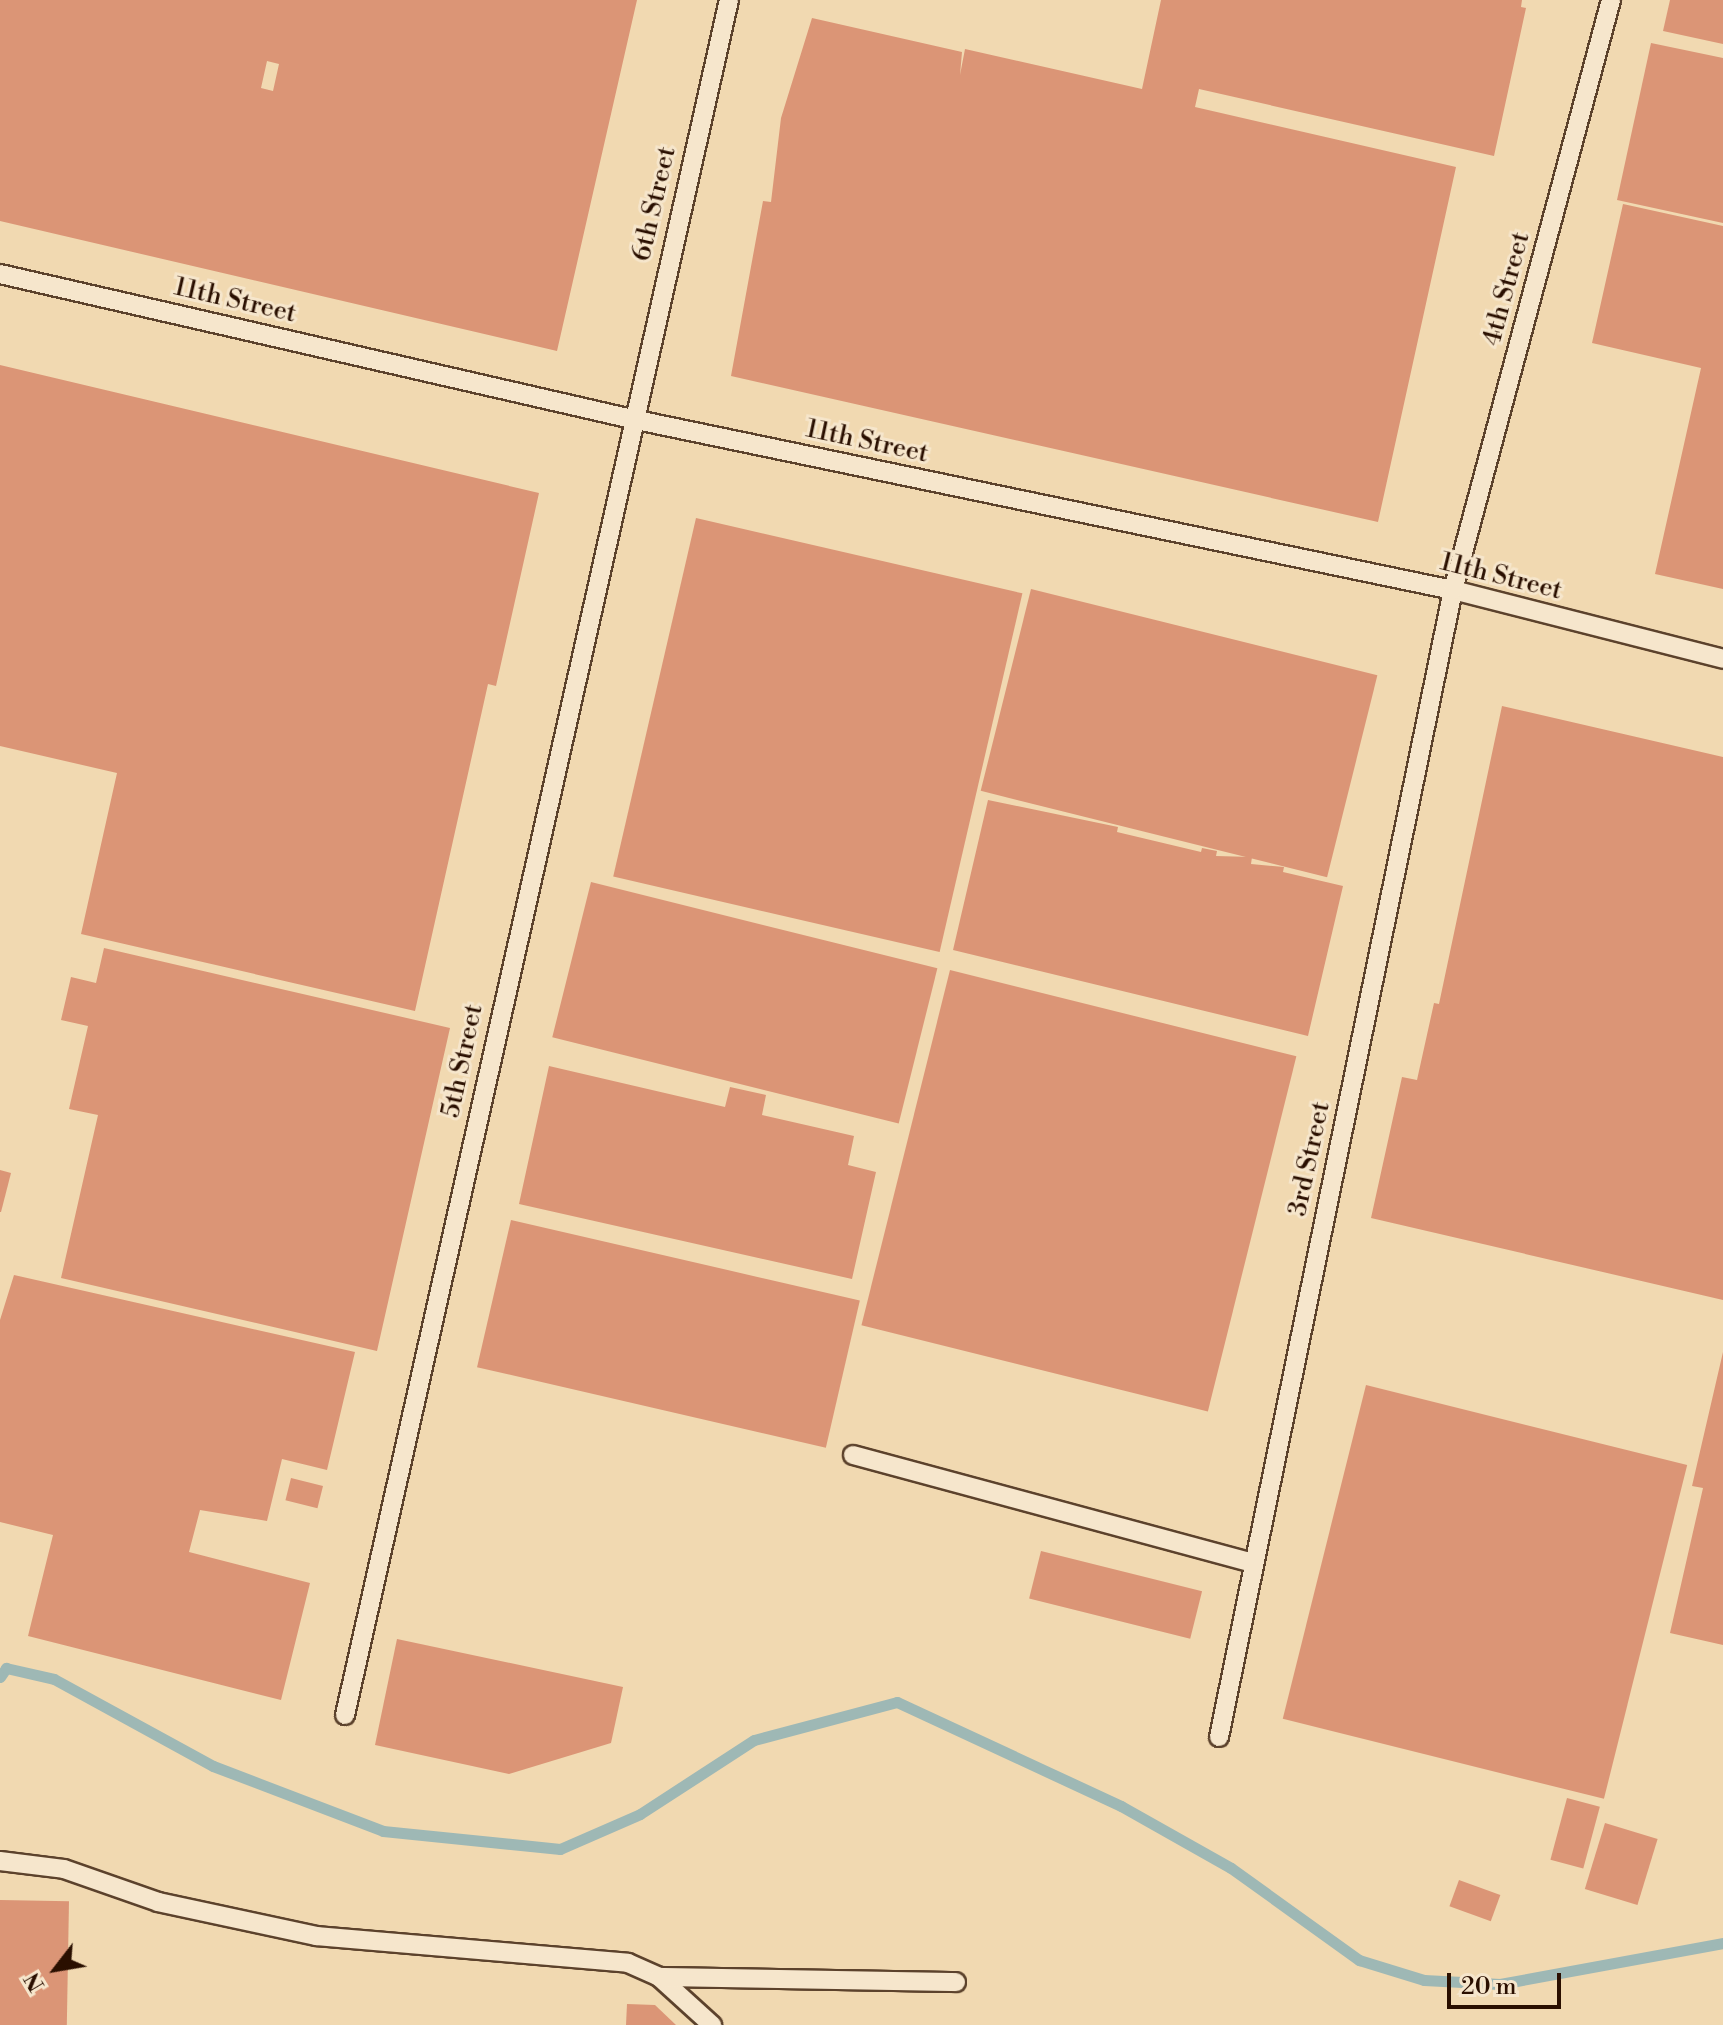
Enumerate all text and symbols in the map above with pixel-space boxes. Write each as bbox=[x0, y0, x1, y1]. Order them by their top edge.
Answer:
street label: 6th Street bbox=[627, 144, 683, 264]
street label: 4th Street bbox=[1477, 229, 1537, 349]
street label: 11th Street bbox=[171, 272, 299, 330]
street label: 11th Street bbox=[803, 414, 931, 470]
street label: 11th Street bbox=[1437, 547, 1565, 607]
street label: 5th Street bbox=[436, 1001, 490, 1121]
street label: 3rd Street bbox=[1283, 1099, 1337, 1219]
north arrow bbox=[16, 1929, 96, 2009]
scale bar bbox=[1451, 1957, 1565, 2007]
text: N bbox=[19, 1967, 51, 1996]
text: 20 m bbox=[1461, 1972, 1517, 2002]

